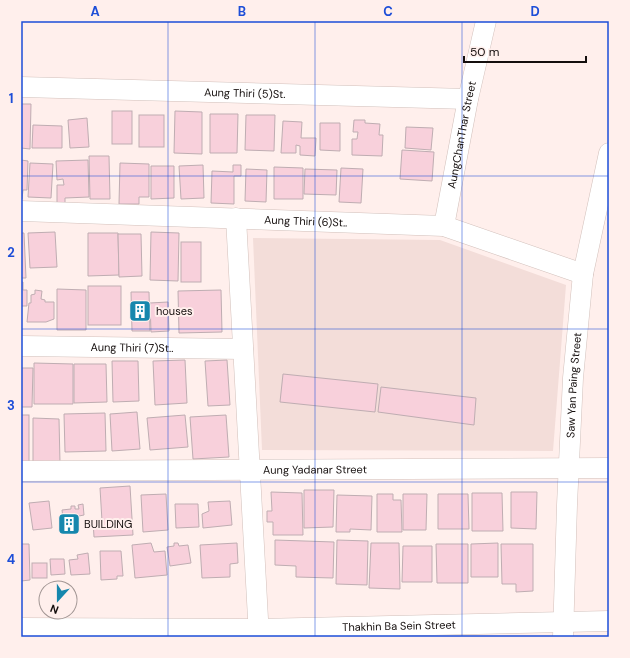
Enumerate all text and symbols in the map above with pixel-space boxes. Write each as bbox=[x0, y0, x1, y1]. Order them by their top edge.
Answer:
text: A bbox=[90, 3, 100, 20]
text: B bbox=[238, 3, 246, 20]
text: C bbox=[383, 3, 393, 20]
text: D bbox=[530, 3, 540, 20]
scale bar bbox=[464, 38, 586, 64]
text: 50 m bbox=[470, 44, 499, 60]
street label: AungChanThar Street bbox=[444, 80, 479, 190]
street label: Aung Thiri (5)St. bbox=[204, 85, 286, 101]
text: 1 bbox=[9, 90, 13, 107]
street label: Aung Thiri (6)St.. bbox=[264, 213, 348, 230]
text: 2 bbox=[7, 244, 15, 261]
building icon: houses bbox=[127, 298, 153, 324]
place label: houses bbox=[156, 304, 192, 318]
street label: Saw Yan Paing Street bbox=[563, 332, 584, 438]
street label: Aung Thiri (7)St.. bbox=[90, 340, 174, 355]
text: 3 bbox=[7, 397, 15, 414]
street label: Aung Yadanar Street bbox=[263, 462, 367, 477]
building icon: BUILDING bbox=[56, 511, 82, 537]
place label: BUILDING bbox=[84, 517, 132, 531]
text: 4 bbox=[7, 551, 15, 568]
north arrow bbox=[38, 580, 78, 620]
text: N bbox=[48, 601, 61, 617]
street label: Thakhin Ba Sein Street bbox=[342, 618, 456, 634]

